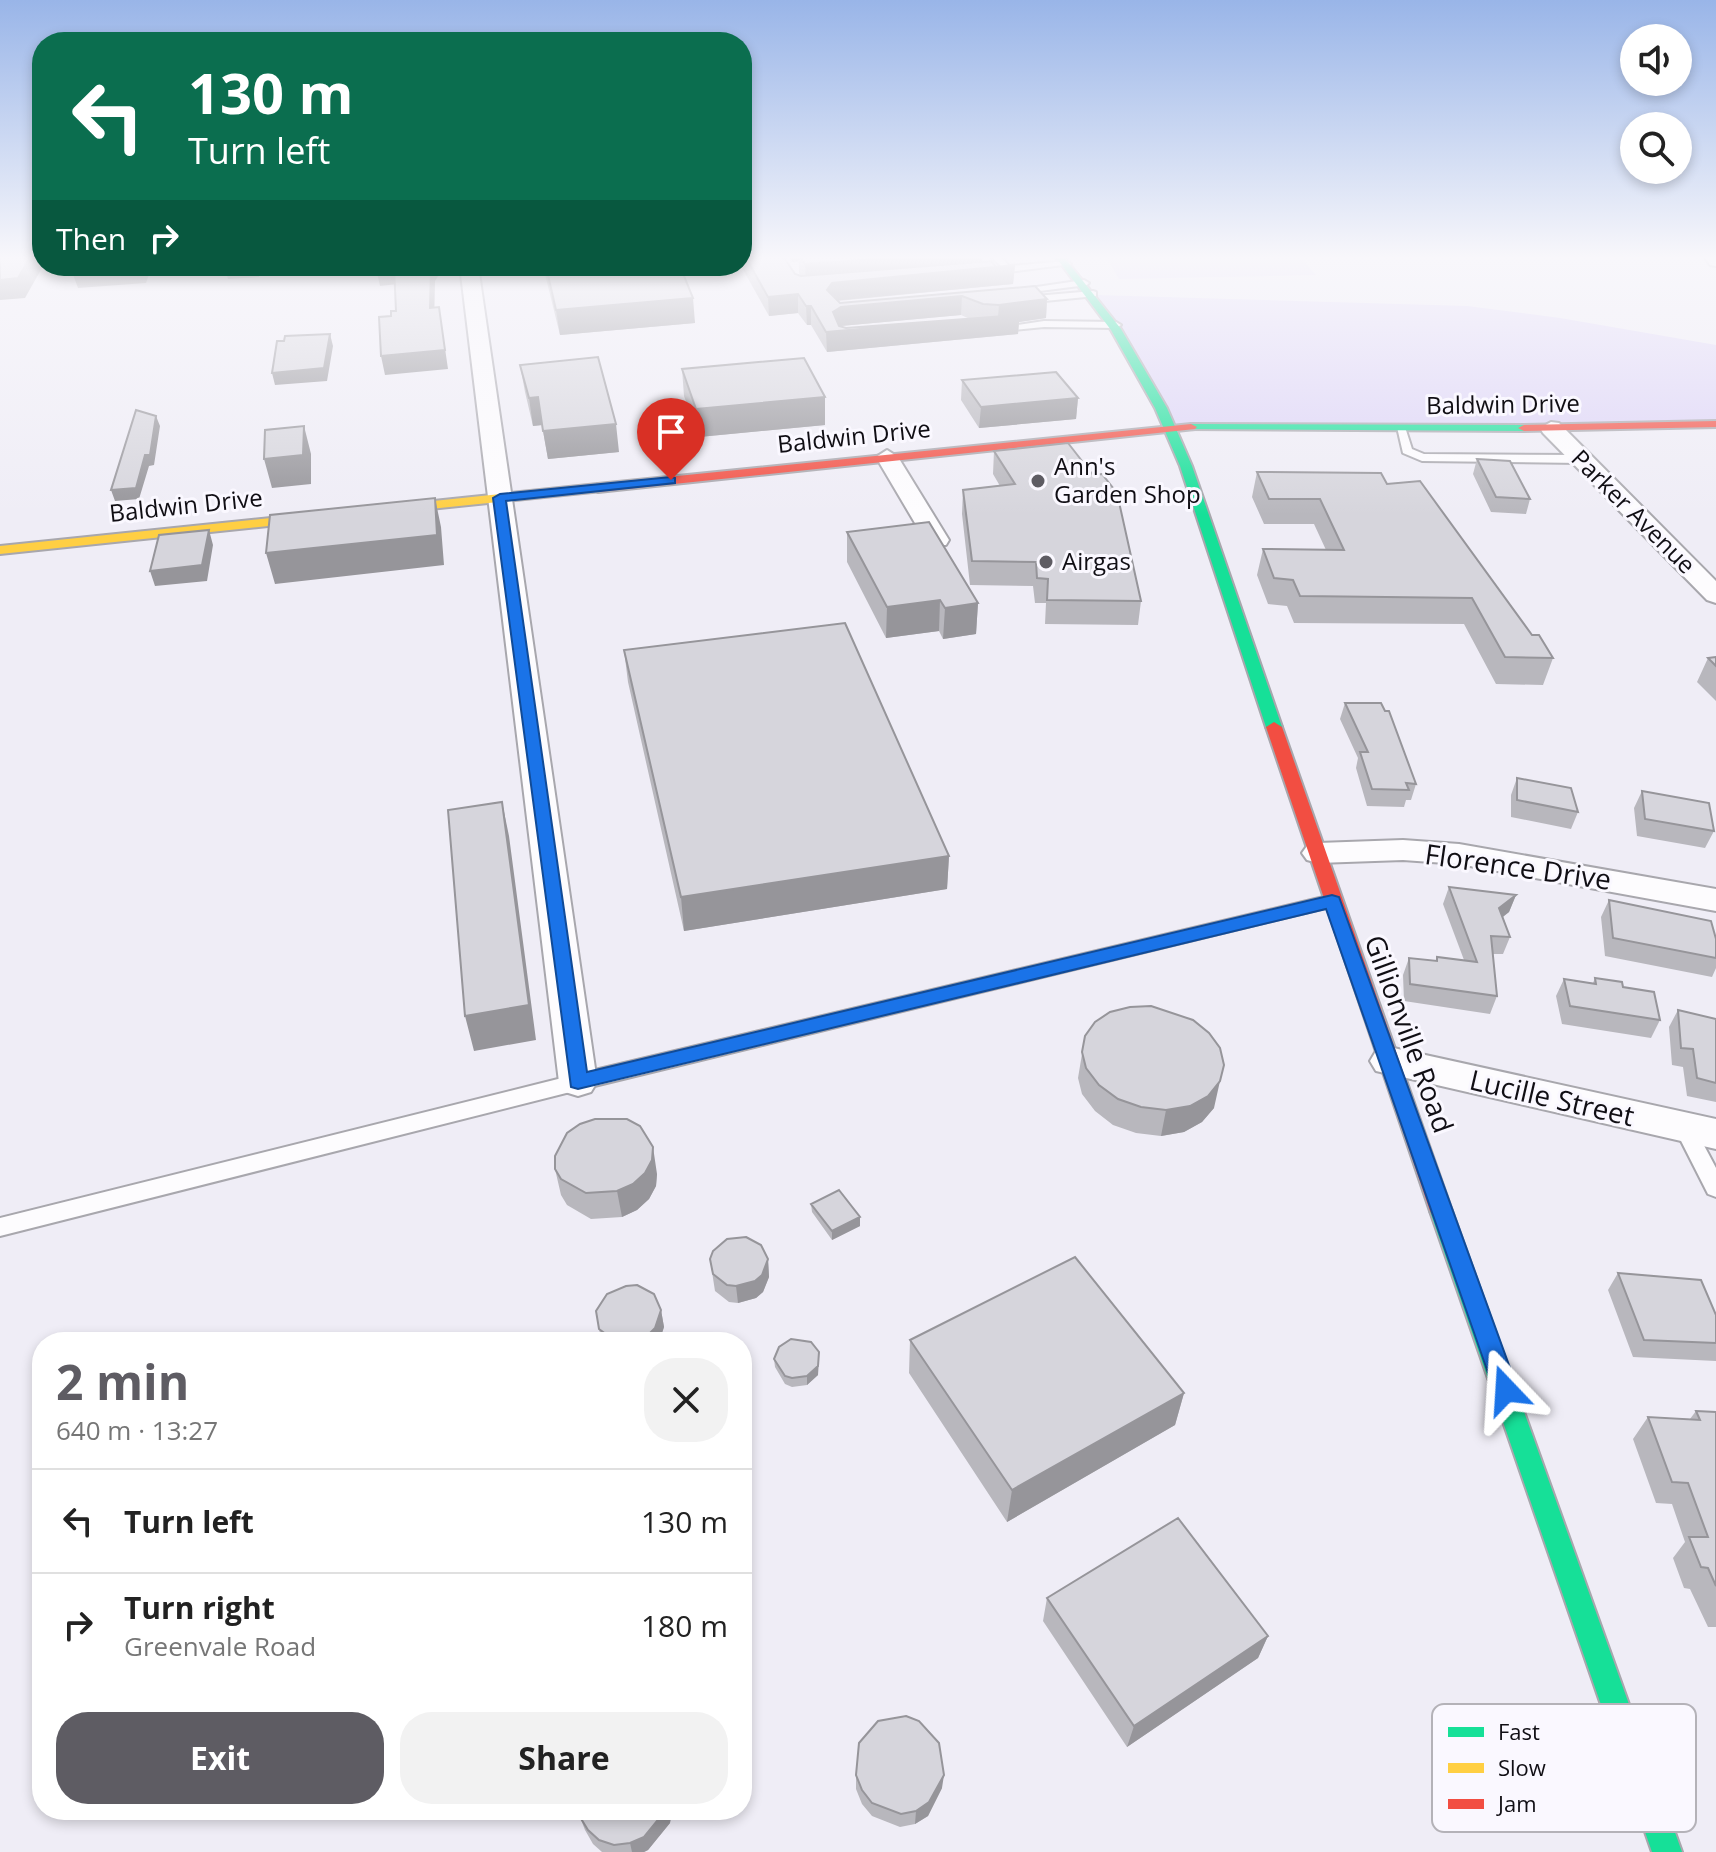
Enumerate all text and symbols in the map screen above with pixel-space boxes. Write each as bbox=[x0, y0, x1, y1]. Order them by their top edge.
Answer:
map controls bbox=[1620, 24, 1692, 184]
button: sound bbox=[1620, 24, 1692, 96]
text: 130 m bbox=[188, 54, 354, 130]
icon: left bbox=[56, 64, 160, 168]
button: search bbox=[1620, 112, 1692, 184]
text: Turn left bbox=[188, 126, 330, 175]
icon: right bbox=[142, 216, 186, 260]
text: Then bbox=[56, 218, 126, 259]
street label: Baldwin Drive bbox=[1426, 386, 1580, 421]
pin bbox=[637, 398, 705, 480]
icon: arrive bbox=[649, 410, 693, 454]
street label: Baldwin Drive bbox=[776, 411, 932, 460]
street label: Parker Avenue bbox=[1565, 442, 1703, 580]
place label: Ann's Garden Shop bbox=[1054, 449, 1201, 510]
marker: Ann's Garden Shop bbox=[1029, 472, 1047, 490]
street label: Baldwin Drive bbox=[108, 480, 264, 529]
place label: Airgas bbox=[1062, 544, 1131, 577]
marker: Airgas bbox=[1037, 553, 1055, 571]
street label: Florence Drive bbox=[1423, 834, 1614, 898]
street label: Gillionville Road bbox=[1357, 930, 1463, 1138]
street label: Lucille Street bbox=[1466, 1060, 1638, 1134]
position arrow bbox=[1464, 1348, 1548, 1432]
text: 2 min bbox=[56, 1349, 189, 1414]
button: close bbox=[644, 1358, 728, 1442]
text: 640 m · 13:27 bbox=[56, 1412, 218, 1448]
icon: left bbox=[56, 1499, 100, 1543]
text: Turn left bbox=[124, 1501, 254, 1542]
text: 130 m bbox=[641, 1501, 728, 1542]
text: Turn right bbox=[124, 1587, 275, 1628]
icon: right bbox=[56, 1603, 100, 1647]
text: 180 m bbox=[641, 1605, 728, 1646]
text: Greenvale Road bbox=[124, 1628, 316, 1664]
legend bbox=[1432, 1704, 1696, 1832]
button: Exit bbox=[56, 1712, 384, 1804]
button: Share bbox=[400, 1712, 728, 1804]
text: Fast bbox=[1498, 1716, 1540, 1746]
text: Slow bbox=[1498, 1752, 1546, 1782]
text: Jam bbox=[1496, 1788, 1537, 1818]

